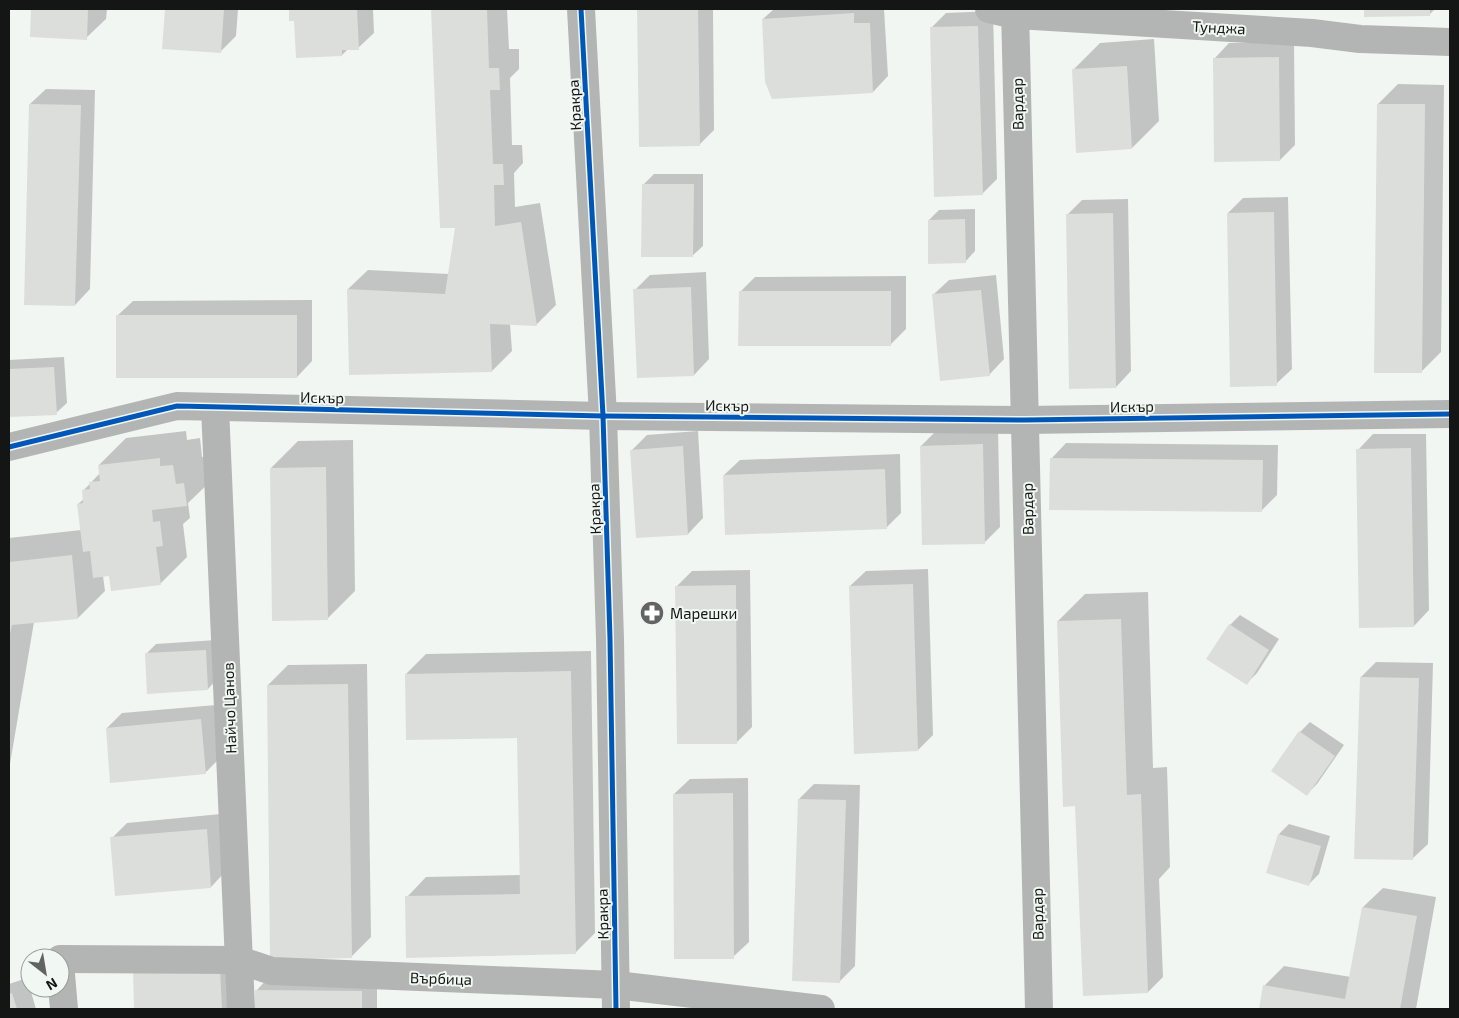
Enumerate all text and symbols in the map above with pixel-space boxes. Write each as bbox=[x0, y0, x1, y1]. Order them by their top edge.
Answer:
street label: Тунджа bbox=[1192, 17, 1246, 38]
street label: Вардар bbox=[1008, 78, 1026, 130]
street label: Кракра bbox=[564, 79, 584, 131]
street label: Искър bbox=[300, 388, 344, 406]
street label: Искър bbox=[705, 396, 749, 414]
street label: Искър bbox=[1110, 397, 1154, 415]
street label: Кракра bbox=[584, 483, 604, 535]
street label: Вардар bbox=[1018, 483, 1036, 535]
pharmacy icon: Марешки bbox=[639, 600, 665, 626]
place label: Марешки bbox=[670, 604, 737, 622]
street label: Найчо Цанов bbox=[218, 662, 240, 754]
street label: Кракра bbox=[593, 888, 611, 940]
street label: Вардар bbox=[1028, 888, 1046, 940]
north arrow bbox=[20, 948, 70, 998]
street label: Върбица bbox=[410, 968, 472, 988]
text: N bbox=[43, 975, 61, 994]

